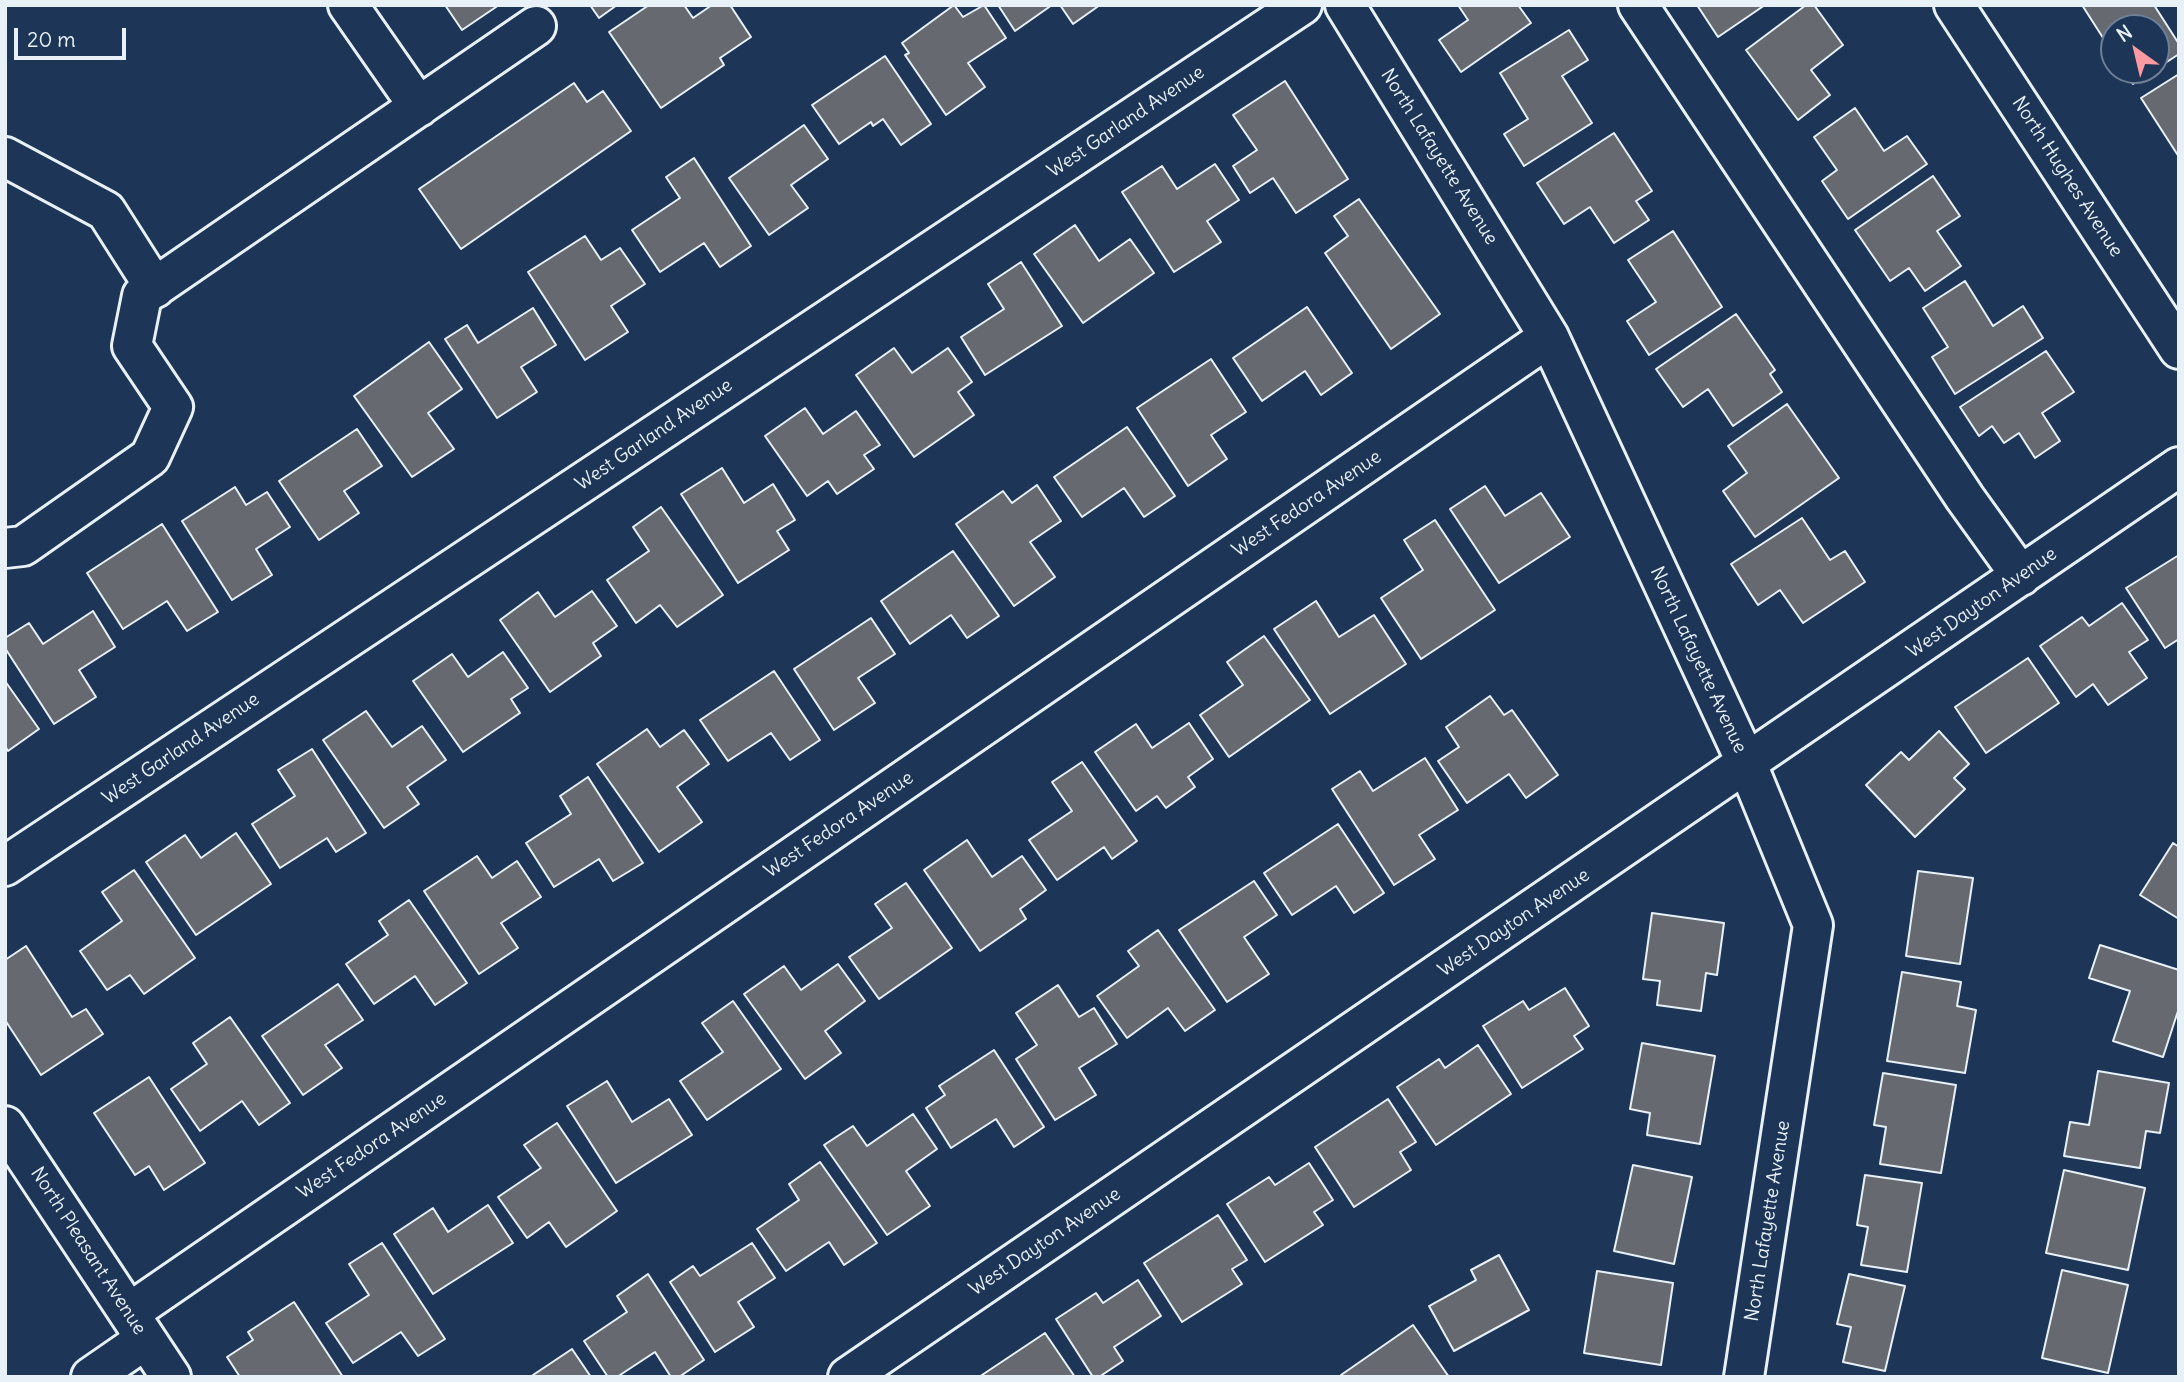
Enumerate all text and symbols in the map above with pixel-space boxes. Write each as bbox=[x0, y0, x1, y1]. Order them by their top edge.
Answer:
scale bar bbox=[18, 14, 130, 58]
north arrow bbox=[2100, 14, 2170, 84]
text: N bbox=[2112, 20, 2137, 47]
text: 20 m bbox=[27, 26, 76, 53]
street label: West Garland Avenue bbox=[1043, 61, 1209, 183]
street label: North Lafayette Avenue bbox=[1376, 65, 1502, 249]
street label: North Hughes Avenue bbox=[2007, 93, 2127, 261]
street label: West Garland Avenue bbox=[571, 374, 737, 496]
street label: West Fedora Avenue bbox=[1228, 446, 1386, 562]
street label: West Dayton Avenue bbox=[1903, 543, 2061, 663]
street label: North Lafayette Avenue bbox=[1645, 563, 1751, 757]
street label: West Garland Avenue bbox=[98, 688, 264, 810]
street label: West Fedora Avenue bbox=[760, 767, 918, 883]
street label: West Dayton Avenue bbox=[1434, 864, 1594, 982]
street label: West Fedora Avenue bbox=[293, 1088, 451, 1204]
street label: North Lafayette Avenue bbox=[1741, 1119, 1795, 1323]
street label: North Pleasant Avenue bbox=[25, 1163, 151, 1339]
street label: West Dayton Avenue bbox=[965, 1183, 1125, 1301]

